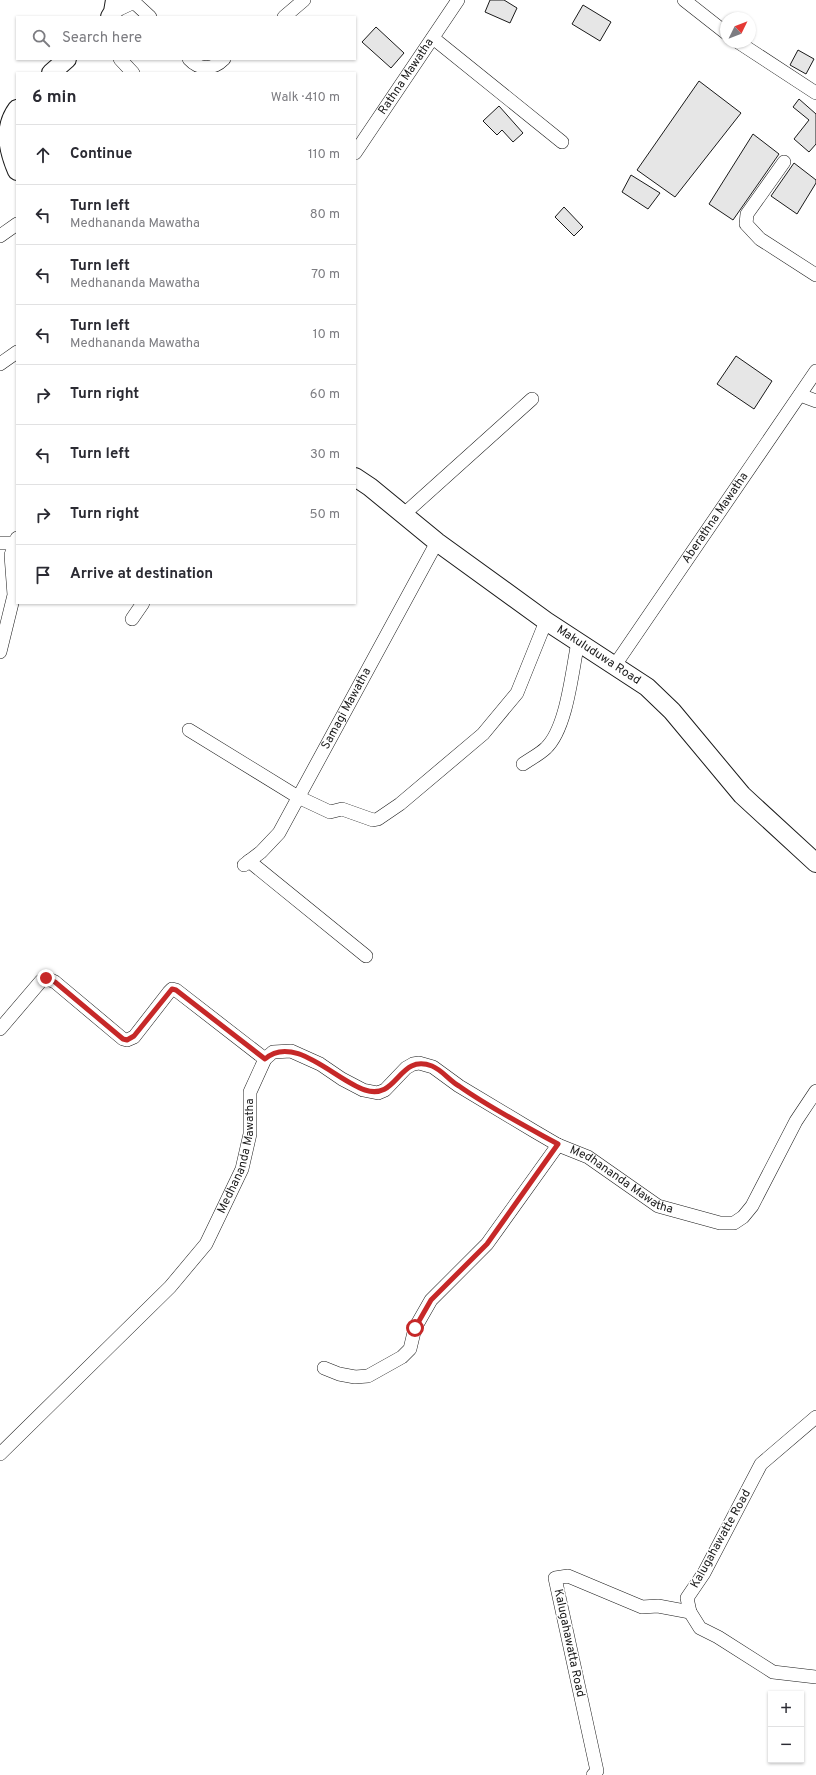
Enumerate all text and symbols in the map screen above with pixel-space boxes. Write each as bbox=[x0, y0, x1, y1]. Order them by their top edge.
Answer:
north arrow bbox=[720, 12, 756, 48]
search box bbox=[16, 16, 356, 60]
icon: search bbox=[30, 27, 52, 49]
text: Search here bbox=[62, 29, 142, 48]
street label: Rathna Mawatha bbox=[375, 35, 438, 118]
text: 6 min bbox=[32, 87, 76, 109]
text: Walk · 410 m bbox=[271, 90, 340, 106]
icon: ahead bbox=[32, 144, 54, 166]
text: Continue bbox=[70, 145, 132, 164]
text: 110 m bbox=[308, 147, 340, 163]
text: Turn left bbox=[70, 197, 130, 216]
icon: left bbox=[32, 204, 54, 226]
text: 80 m bbox=[310, 207, 340, 223]
text: Medhananda Mawatha bbox=[70, 216, 200, 232]
text: Turn left bbox=[70, 257, 130, 276]
icon: left bbox=[32, 264, 54, 286]
text: 70 m bbox=[311, 267, 340, 283]
text: Medhananda Mawatha bbox=[70, 276, 200, 292]
text: Turn left bbox=[70, 317, 130, 336]
icon: left bbox=[32, 324, 54, 346]
text: 10 m bbox=[313, 327, 340, 343]
text: Medhananda Mawatha bbox=[70, 336, 200, 352]
icon: right bbox=[32, 384, 54, 406]
text: Turn right bbox=[70, 385, 139, 404]
text: 60 m bbox=[310, 387, 340, 403]
icon: left bbox=[32, 444, 54, 466]
text: Turn left bbox=[70, 445, 130, 464]
text: 30 m bbox=[310, 447, 340, 463]
street label: Aberathna Mawatha bbox=[679, 469, 752, 567]
icon: right bbox=[32, 504, 54, 526]
text: Turn right bbox=[70, 505, 139, 524]
text: 50 m bbox=[310, 507, 340, 523]
icon: arrive bbox=[32, 564, 54, 586]
text: Arrive at destination bbox=[70, 565, 213, 584]
street label: Makuluduwa Road bbox=[553, 622, 644, 689]
street label: Samagi Mawatha bbox=[318, 665, 375, 752]
route end bbox=[37, 969, 55, 987]
street label: Medhananda Mawatha bbox=[214, 1098, 258, 1216]
street label: Medhananda Mawatha bbox=[567, 1142, 675, 1218]
route start bbox=[406, 1319, 424, 1337]
street label: Kalugahawatte Road bbox=[687, 1487, 755, 1591]
street label: Kalugahawatta Road bbox=[550, 1587, 588, 1699]
map controls bbox=[768, 1691, 804, 1763]
button: + bbox=[768, 1691, 804, 1727]
button: − bbox=[768, 1727, 804, 1763]

